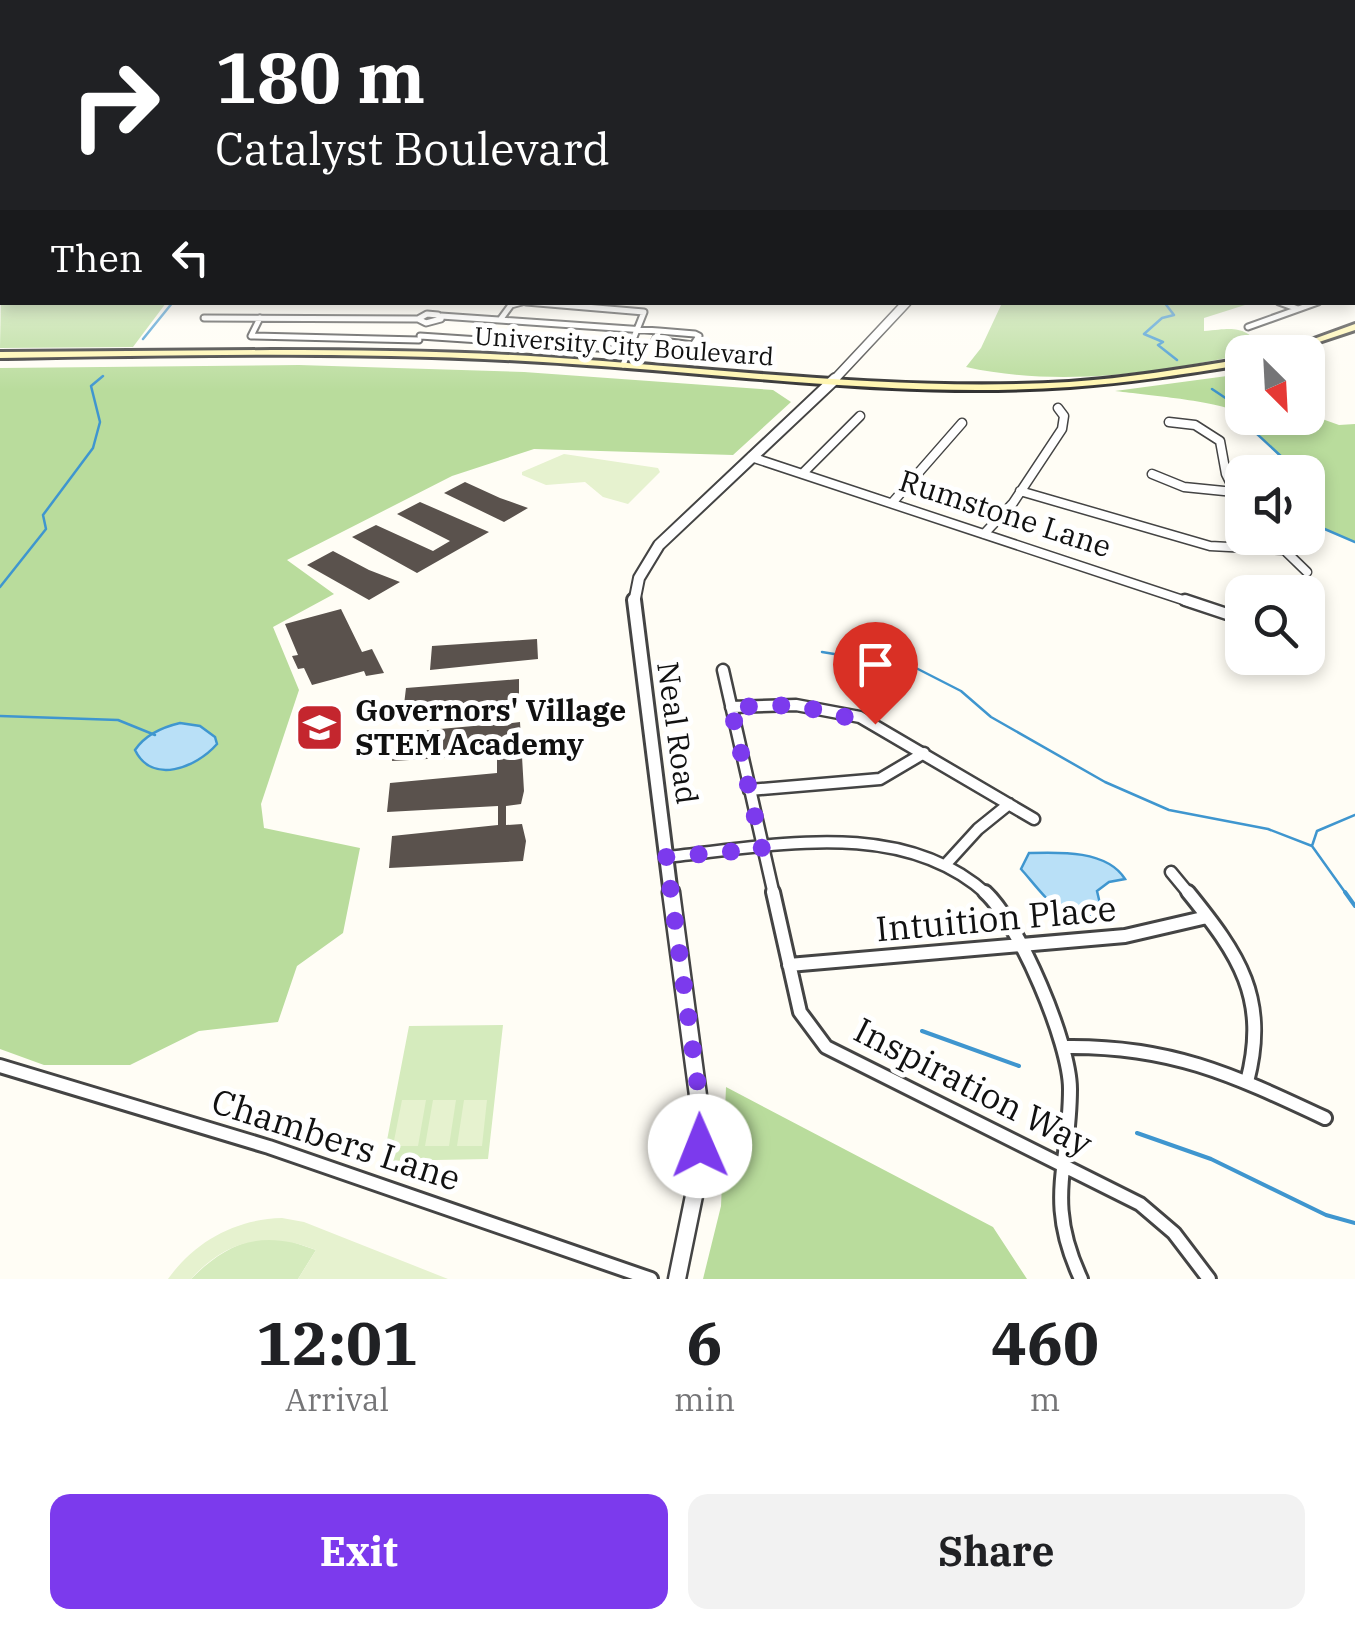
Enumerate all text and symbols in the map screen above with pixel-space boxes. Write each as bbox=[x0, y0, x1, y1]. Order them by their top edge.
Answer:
text: 180 m bbox=[215, 31, 425, 122]
icon: right bbox=[50, 40, 180, 170]
text: Catalyst Boulevard bbox=[215, 119, 610, 177]
icon: left bbox=[163, 230, 218, 285]
text: Then bbox=[50, 233, 143, 282]
street label: University City Boulevard bbox=[473, 319, 775, 372]
north arrow bbox=[1225, 335, 1325, 435]
map controls bbox=[1225, 335, 1325, 675]
button: sound bbox=[1225, 455, 1325, 555]
street label: Rumstone Lane bbox=[894, 460, 1116, 565]
button: search bbox=[1225, 575, 1325, 675]
pin bbox=[833, 622, 918, 725]
icon: arrive bbox=[848, 637, 903, 692]
street label: Neal Road bbox=[649, 659, 708, 807]
place label: Governors' Village STEM Academy bbox=[355, 690, 626, 763]
school or university icon: Governors' Village STEM Academy bbox=[294, 702, 346, 754]
street label: Intuition Place bbox=[874, 885, 1118, 951]
street label: Inspiration Way bbox=[847, 1006, 1101, 1166]
street label: Chambers Lane bbox=[206, 1077, 466, 1201]
position arrow bbox=[648, 1094, 752, 1198]
text: 12:01 bbox=[256, 1303, 418, 1382]
text: 6 bbox=[687, 1303, 723, 1382]
text: 460 bbox=[991, 1303, 1099, 1382]
text: Arrival bbox=[285, 1378, 389, 1420]
text: min bbox=[674, 1378, 735, 1420]
text: m bbox=[1030, 1378, 1060, 1420]
button: Exit bbox=[50, 1494, 668, 1609]
button: Share bbox=[688, 1494, 1305, 1609]

